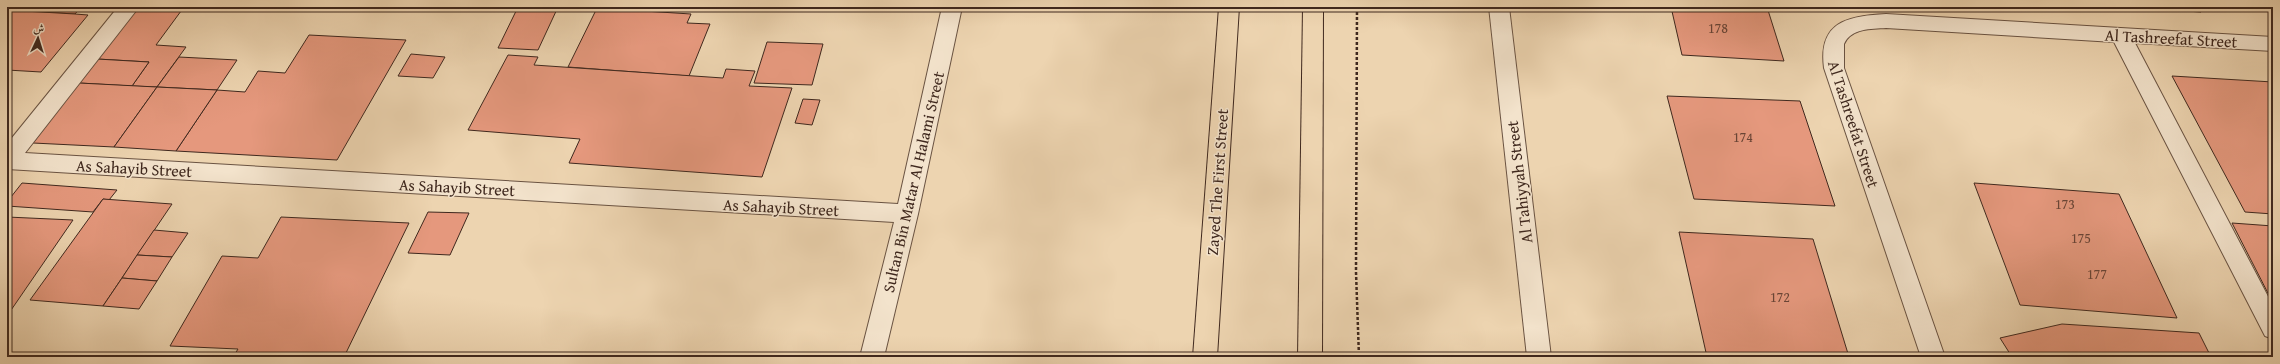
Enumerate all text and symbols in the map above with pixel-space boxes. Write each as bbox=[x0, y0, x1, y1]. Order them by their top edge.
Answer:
north arrow bbox=[18, 18, 58, 58]
house number: 178 bbox=[1708, 18, 1728, 38]
text: ش bbox=[33, 20, 45, 36]
street label: Al Tashreefat Street bbox=[2104, 23, 2238, 53]
street label: Al Tashreefat Street bbox=[1822, 57, 1886, 191]
street label: Sultan Bin Matar Al Halami Street bbox=[876, 69, 950, 295]
street label: Zayed The First Street bbox=[1200, 107, 1234, 256]
street label: Al Tahiyyah Street bbox=[1500, 119, 1538, 245]
house number: 174 bbox=[1733, 127, 1753, 147]
street label: As Sahayib Street bbox=[75, 153, 193, 183]
street label: As Sahayib Street bbox=[398, 172, 516, 202]
street label: As Sahayib Street bbox=[722, 192, 840, 222]
house number: 173 bbox=[2055, 194, 2075, 214]
house number: 175 bbox=[2071, 228, 2091, 248]
house number: 177 bbox=[2087, 264, 2107, 284]
house number: 172 bbox=[1770, 287, 1790, 307]

